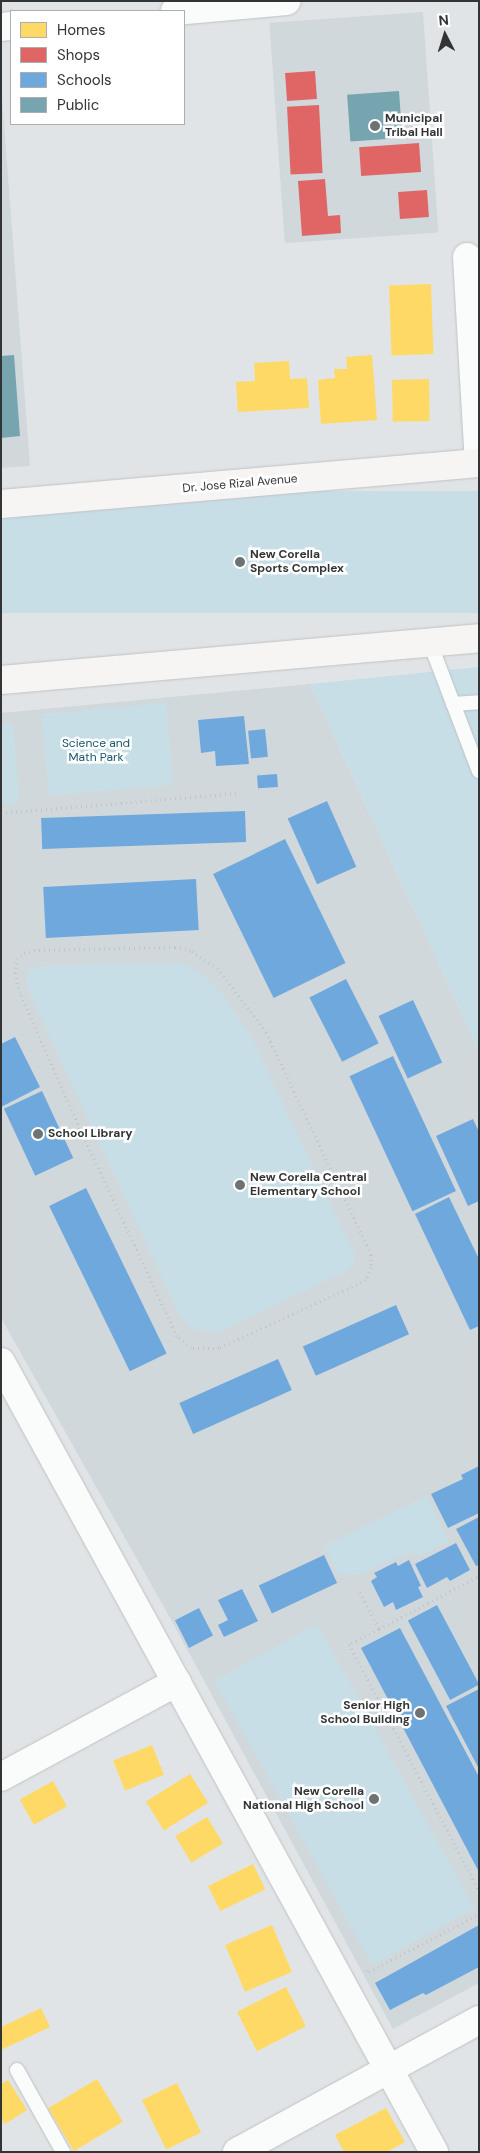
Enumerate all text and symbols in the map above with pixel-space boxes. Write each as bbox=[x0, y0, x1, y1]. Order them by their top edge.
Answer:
legend bbox=[10, 10, 185, 125]
north arrow bbox=[420, 10, 470, 60]
text: N bbox=[438, 11, 450, 29]
text: Homes bbox=[57, 20, 106, 40]
text: Shops bbox=[57, 45, 100, 65]
text: Schools bbox=[57, 70, 112, 90]
text: Public bbox=[57, 95, 99, 115]
place label: Municipal Tribal Hall bbox=[385, 112, 443, 140]
marker: Municipal Tribal Hall bbox=[369, 120, 381, 132]
street label: Dr. Jose Rizal Avenue bbox=[182, 472, 298, 496]
place label: New Corella Sports Complex bbox=[250, 548, 344, 576]
marker: New Corella Sports Complex bbox=[234, 556, 246, 568]
park label: Science and Math Park bbox=[62, 737, 130, 765]
place label: School Library bbox=[48, 1127, 133, 1141]
marker: School Library bbox=[32, 1128, 44, 1140]
place label: New Corella Central Elementary School bbox=[250, 1171, 367, 1199]
marker: New Corella Central Elementary School bbox=[234, 1179, 246, 1191]
place label: Senior High School Building bbox=[320, 1699, 410, 1727]
marker: Senior High School Building bbox=[414, 1707, 426, 1719]
place label: New Corella National High School bbox=[243, 1785, 364, 1813]
marker: New Corella National High School bbox=[368, 1793, 380, 1805]

